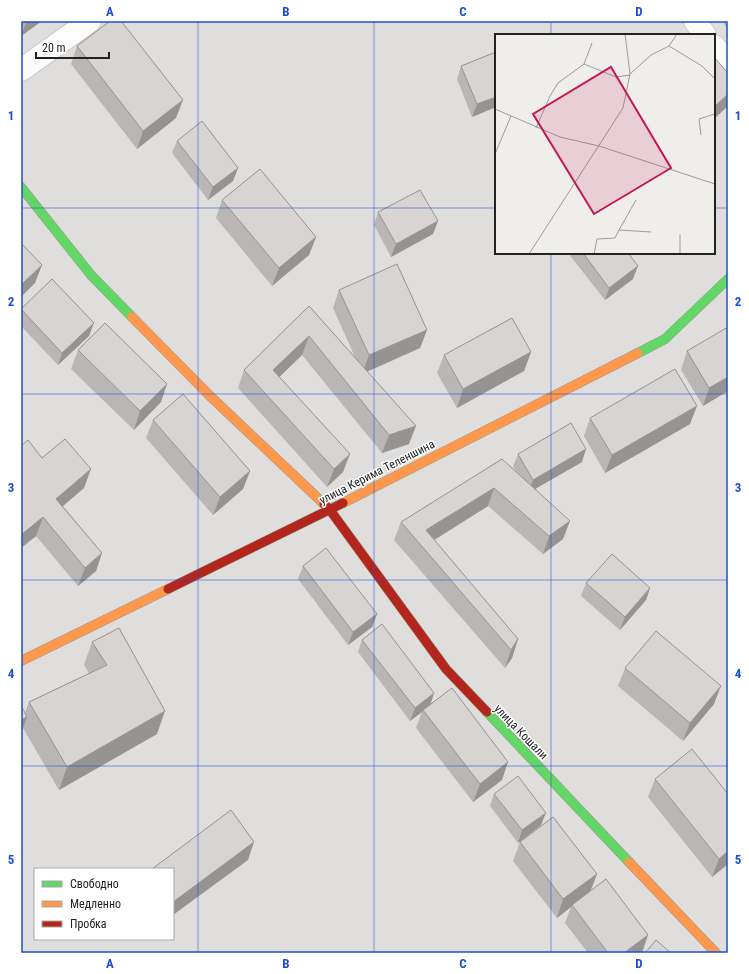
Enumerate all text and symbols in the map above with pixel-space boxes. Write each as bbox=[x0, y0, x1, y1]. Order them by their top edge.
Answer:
text: A bbox=[106, 4, 114, 19]
text: B bbox=[282, 4, 290, 19]
text: C bbox=[459, 4, 467, 19]
text: D bbox=[635, 4, 643, 19]
scale bar bbox=[36, 34, 109, 60]
inset map bbox=[495, 34, 715, 254]
text: 20 m bbox=[42, 41, 66, 55]
text: 1 bbox=[8, 108, 14, 123]
text: 1 bbox=[735, 108, 741, 123]
text: 2 bbox=[8, 294, 15, 309]
text: 2 bbox=[735, 294, 742, 309]
street label: улица Керима Теленшина bbox=[317, 437, 437, 507]
text: 3 bbox=[8, 480, 14, 495]
text: 3 bbox=[735, 480, 741, 495]
text: 4 bbox=[8, 666, 15, 681]
text: 4 bbox=[735, 666, 742, 681]
street label: улица Кошали bbox=[491, 702, 551, 762]
text: 5 bbox=[8, 852, 15, 867]
text: 5 bbox=[735, 852, 742, 867]
legend bbox=[34, 868, 174, 940]
text: Свободно bbox=[70, 877, 119, 891]
text: Медленно bbox=[70, 897, 121, 911]
text: Пробка bbox=[70, 917, 107, 931]
text: A bbox=[106, 956, 114, 971]
text: B bbox=[282, 956, 290, 971]
text: C bbox=[459, 956, 467, 971]
text: D bbox=[635, 956, 643, 971]

